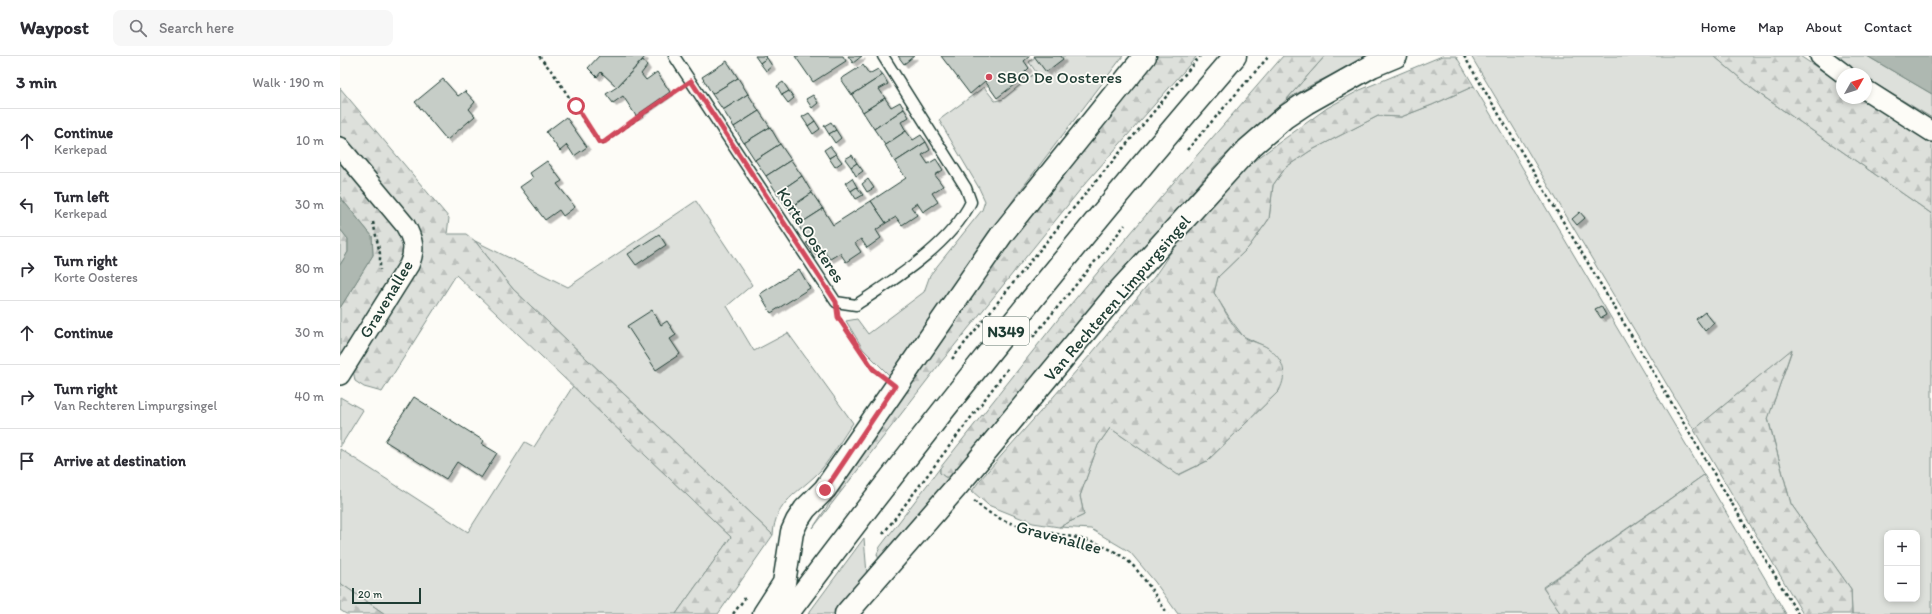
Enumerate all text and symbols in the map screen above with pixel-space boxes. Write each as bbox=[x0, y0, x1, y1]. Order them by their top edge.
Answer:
search box bbox=[113, 10, 393, 46]
text: Waypost bbox=[20, 16, 89, 39]
icon: search bbox=[127, 17, 149, 39]
text: Search here bbox=[159, 19, 234, 37]
text: Home bbox=[1701, 19, 1736, 36]
text: Map bbox=[1758, 19, 1784, 36]
text: About bbox=[1806, 19, 1842, 36]
text: Contact bbox=[1864, 19, 1912, 36]
place label: SBO De Oosteres bbox=[997, 67, 1122, 87]
north arrow bbox=[1836, 68, 1872, 104]
text: 3 min bbox=[16, 72, 57, 92]
marker: SBO De Oosteres bbox=[984, 72, 994, 82]
text: Walk · 190 m bbox=[253, 75, 324, 90]
route start bbox=[567, 97, 585, 115]
text: Continue bbox=[54, 124, 113, 142]
icon: ahead bbox=[16, 130, 38, 152]
text: 10 m bbox=[296, 133, 324, 148]
text: Kerkepad bbox=[54, 142, 107, 157]
street label: Korte Oosteres bbox=[773, 184, 849, 286]
text: Turn left bbox=[54, 188, 109, 206]
icon: left bbox=[16, 194, 38, 216]
text: 30 m bbox=[295, 197, 324, 212]
text: Kerkepad bbox=[54, 206, 107, 221]
street label: Van Rechteren Limpurgsingel bbox=[1039, 211, 1195, 385]
text: Turn right bbox=[54, 252, 118, 270]
street label: Gravenallee bbox=[355, 256, 417, 342]
icon: right bbox=[16, 258, 38, 280]
text: 80 m bbox=[295, 261, 324, 276]
text: Korte Oosteres bbox=[54, 270, 138, 285]
road number: N349 bbox=[983, 317, 1029, 345]
icon: ahead bbox=[16, 322, 38, 344]
text: Continue bbox=[54, 324, 113, 342]
text: 30 m bbox=[295, 325, 324, 340]
text: Turn right bbox=[54, 380, 118, 398]
icon: right bbox=[16, 386, 38, 408]
text: 40 m bbox=[294, 389, 324, 404]
text: Van Rechteren Limpurgsingel bbox=[54, 398, 217, 413]
icon: arrive bbox=[16, 450, 38, 472]
text: Arrive at destination bbox=[54, 452, 186, 470]
route end bbox=[816, 481, 834, 499]
street label: Gravenallee bbox=[1014, 516, 1104, 558]
map controls bbox=[1884, 530, 1920, 602]
button: + bbox=[1884, 530, 1920, 566]
button: − bbox=[1884, 566, 1920, 602]
scale bar bbox=[352, 586, 421, 605]
text: 20 m bbox=[358, 588, 382, 601]

